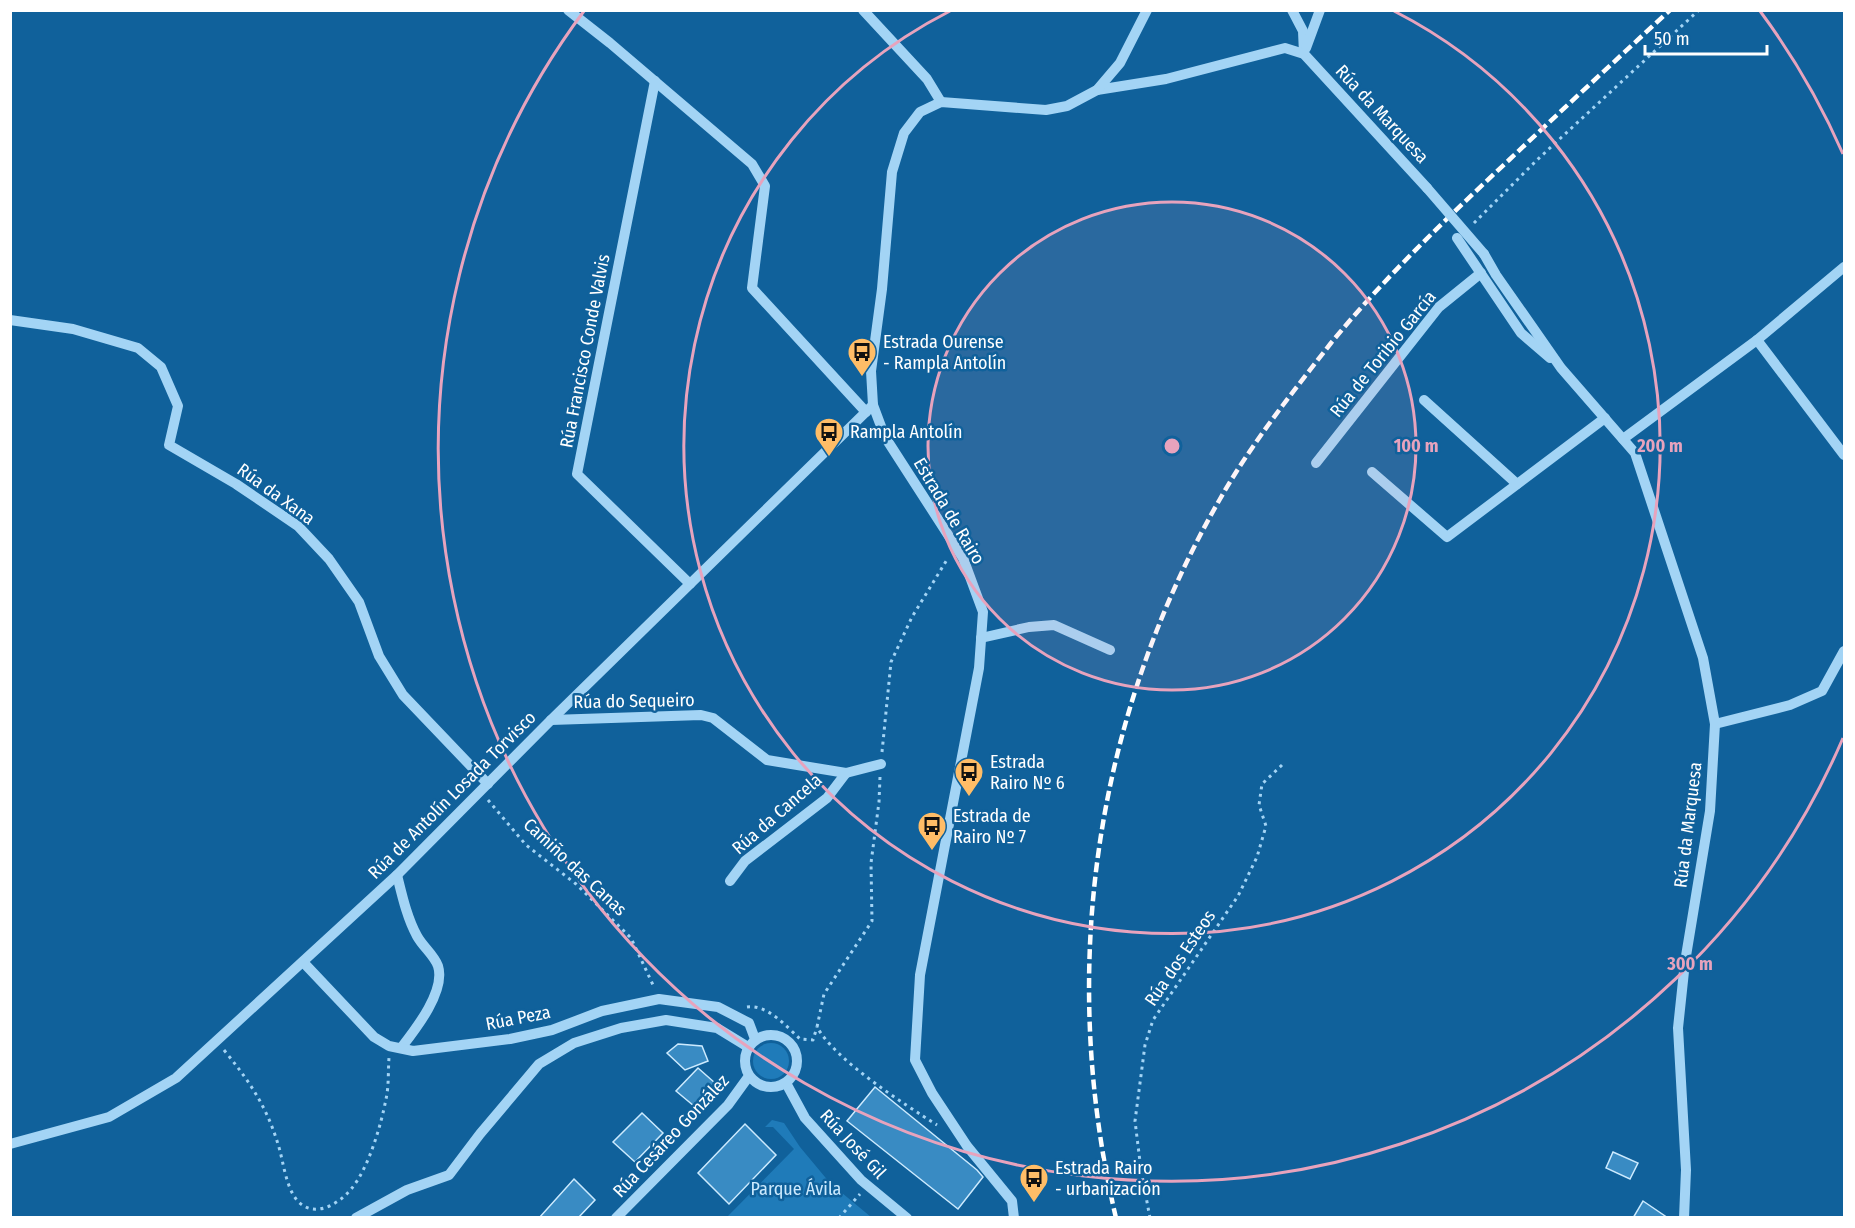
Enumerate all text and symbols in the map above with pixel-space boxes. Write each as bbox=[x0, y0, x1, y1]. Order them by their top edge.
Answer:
scale bar bbox=[1645, 18, 1766, 56]
text: 50 m bbox=[1654, 28, 1690, 50]
street label: Rúa da Marquesa bbox=[1331, 60, 1433, 168]
street label: Rúa Francisco Conde Valvis bbox=[555, 252, 615, 450]
street label: Rúa de Toribio García bbox=[1325, 286, 1441, 422]
place label: Estrada Ourense - Rampla Antolín bbox=[883, 331, 1006, 374]
bus stop icon: Estrada Ourense - Rampla Antolín bbox=[846, 336, 878, 378]
bus stop icon: Rampla Antolín bbox=[813, 416, 845, 458]
place label: Rampla Antolín bbox=[850, 421, 962, 443]
text: 100 m bbox=[1394, 435, 1438, 457]
text: 200 m bbox=[1636, 435, 1683, 457]
centre of rings bbox=[1162, 436, 1182, 456]
street label: Estrada de Rairo bbox=[909, 454, 989, 568]
street label: Rúa da Xana bbox=[233, 458, 319, 530]
street label: Rúa do Sequeiro bbox=[573, 689, 695, 713]
street label: Rúa de Antolín Losada Torvisco bbox=[363, 706, 541, 884]
place label: Estrada Rairo Nº 6 bbox=[990, 751, 1065, 794]
bus stop icon: Estrada Rairo Nº 6 bbox=[953, 756, 985, 798]
street label: Rúa da Marquesa bbox=[1669, 761, 1707, 889]
street label: Rúa da Cancela bbox=[728, 769, 827, 859]
place label: Estrada de Rairo Nº 7 bbox=[953, 805, 1031, 848]
bus stop icon: Estrada de Rairo Nº 7 bbox=[916, 810, 948, 852]
street label: Camiño das Canas bbox=[519, 814, 631, 921]
street label: Rúa dos Esteos bbox=[1140, 906, 1220, 1010]
text: 300 m bbox=[1666, 953, 1713, 975]
street label: Rúa Peza bbox=[484, 1001, 552, 1035]
street label: Rúa Cesáreo González bbox=[608, 1070, 734, 1202]
street label: Rúa José Gil bbox=[815, 1105, 891, 1184]
place label: Estrada Rairo - urbanización bbox=[1055, 1157, 1161, 1200]
bus stop icon: Estrada Rairo - urbanización bbox=[1018, 1162, 1050, 1204]
park label: Parque Ávila bbox=[751, 1177, 842, 1200]

